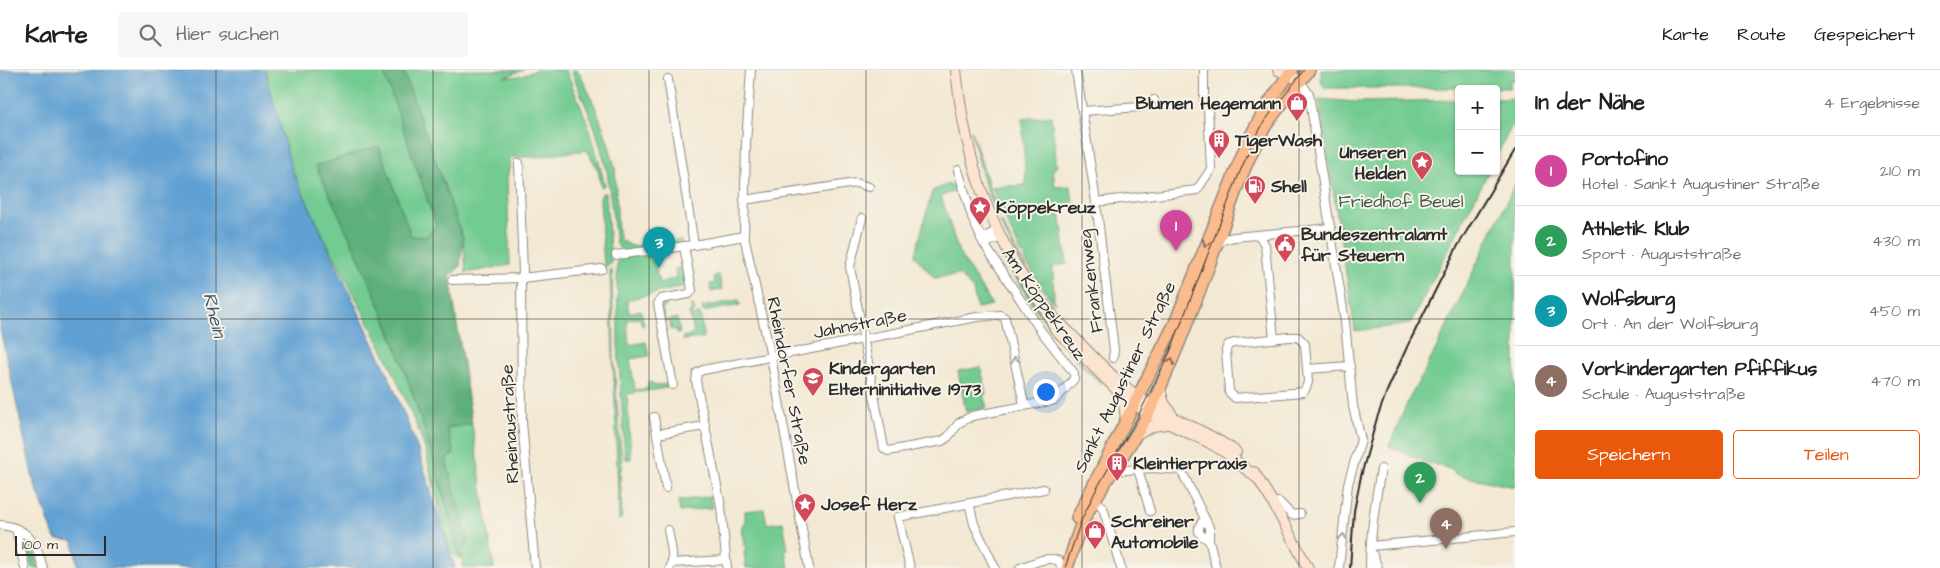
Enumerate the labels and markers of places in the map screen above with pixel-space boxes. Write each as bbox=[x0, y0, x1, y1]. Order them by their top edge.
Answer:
place label: Blumen Hegemann bbox=[1135, 91, 1281, 117]
shop icon: Blumen Hegemann bbox=[1285, 91, 1309, 122]
building icon: TigerWash bbox=[1207, 128, 1231, 159]
place label: TigerWash bbox=[1234, 128, 1323, 154]
place label: Unseren Helden bbox=[1339, 140, 1406, 186]
place icon: Unseren Helden bbox=[1410, 150, 1434, 181]
fuel station icon: Shell bbox=[1243, 174, 1267, 205]
place label: Shell bbox=[1270, 174, 1307, 199]
place icon: Köppekreuz bbox=[968, 195, 992, 226]
place label: Köppekreuz bbox=[996, 195, 1097, 220]
pin: 1 bbox=[1160, 210, 1192, 251]
place label: Bundeszentralamt für Steuern bbox=[1300, 222, 1448, 268]
pin: 3 bbox=[643, 227, 675, 268]
public building icon: Bundeszentralamt für Steuern bbox=[1273, 232, 1297, 263]
place label: Kindergarten Elterninitiative 1973 bbox=[829, 356, 982, 402]
school or university icon: Kindergarten Elterninitiative 1973 bbox=[801, 366, 825, 397]
building icon: Kleintierpraxis bbox=[1105, 451, 1129, 482]
place label: Kleintierpraxis bbox=[1133, 451, 1247, 476]
pin: 2 bbox=[1404, 462, 1436, 503]
place icon: Josef Herz bbox=[793, 492, 817, 523]
place label: Josef Herz bbox=[820, 492, 918, 517]
pin: 4 bbox=[1430, 508, 1462, 549]
place label: Schreiner Automobile bbox=[1110, 509, 1199, 555]
shop icon: Schreiner Automobile bbox=[1083, 519, 1107, 550]

